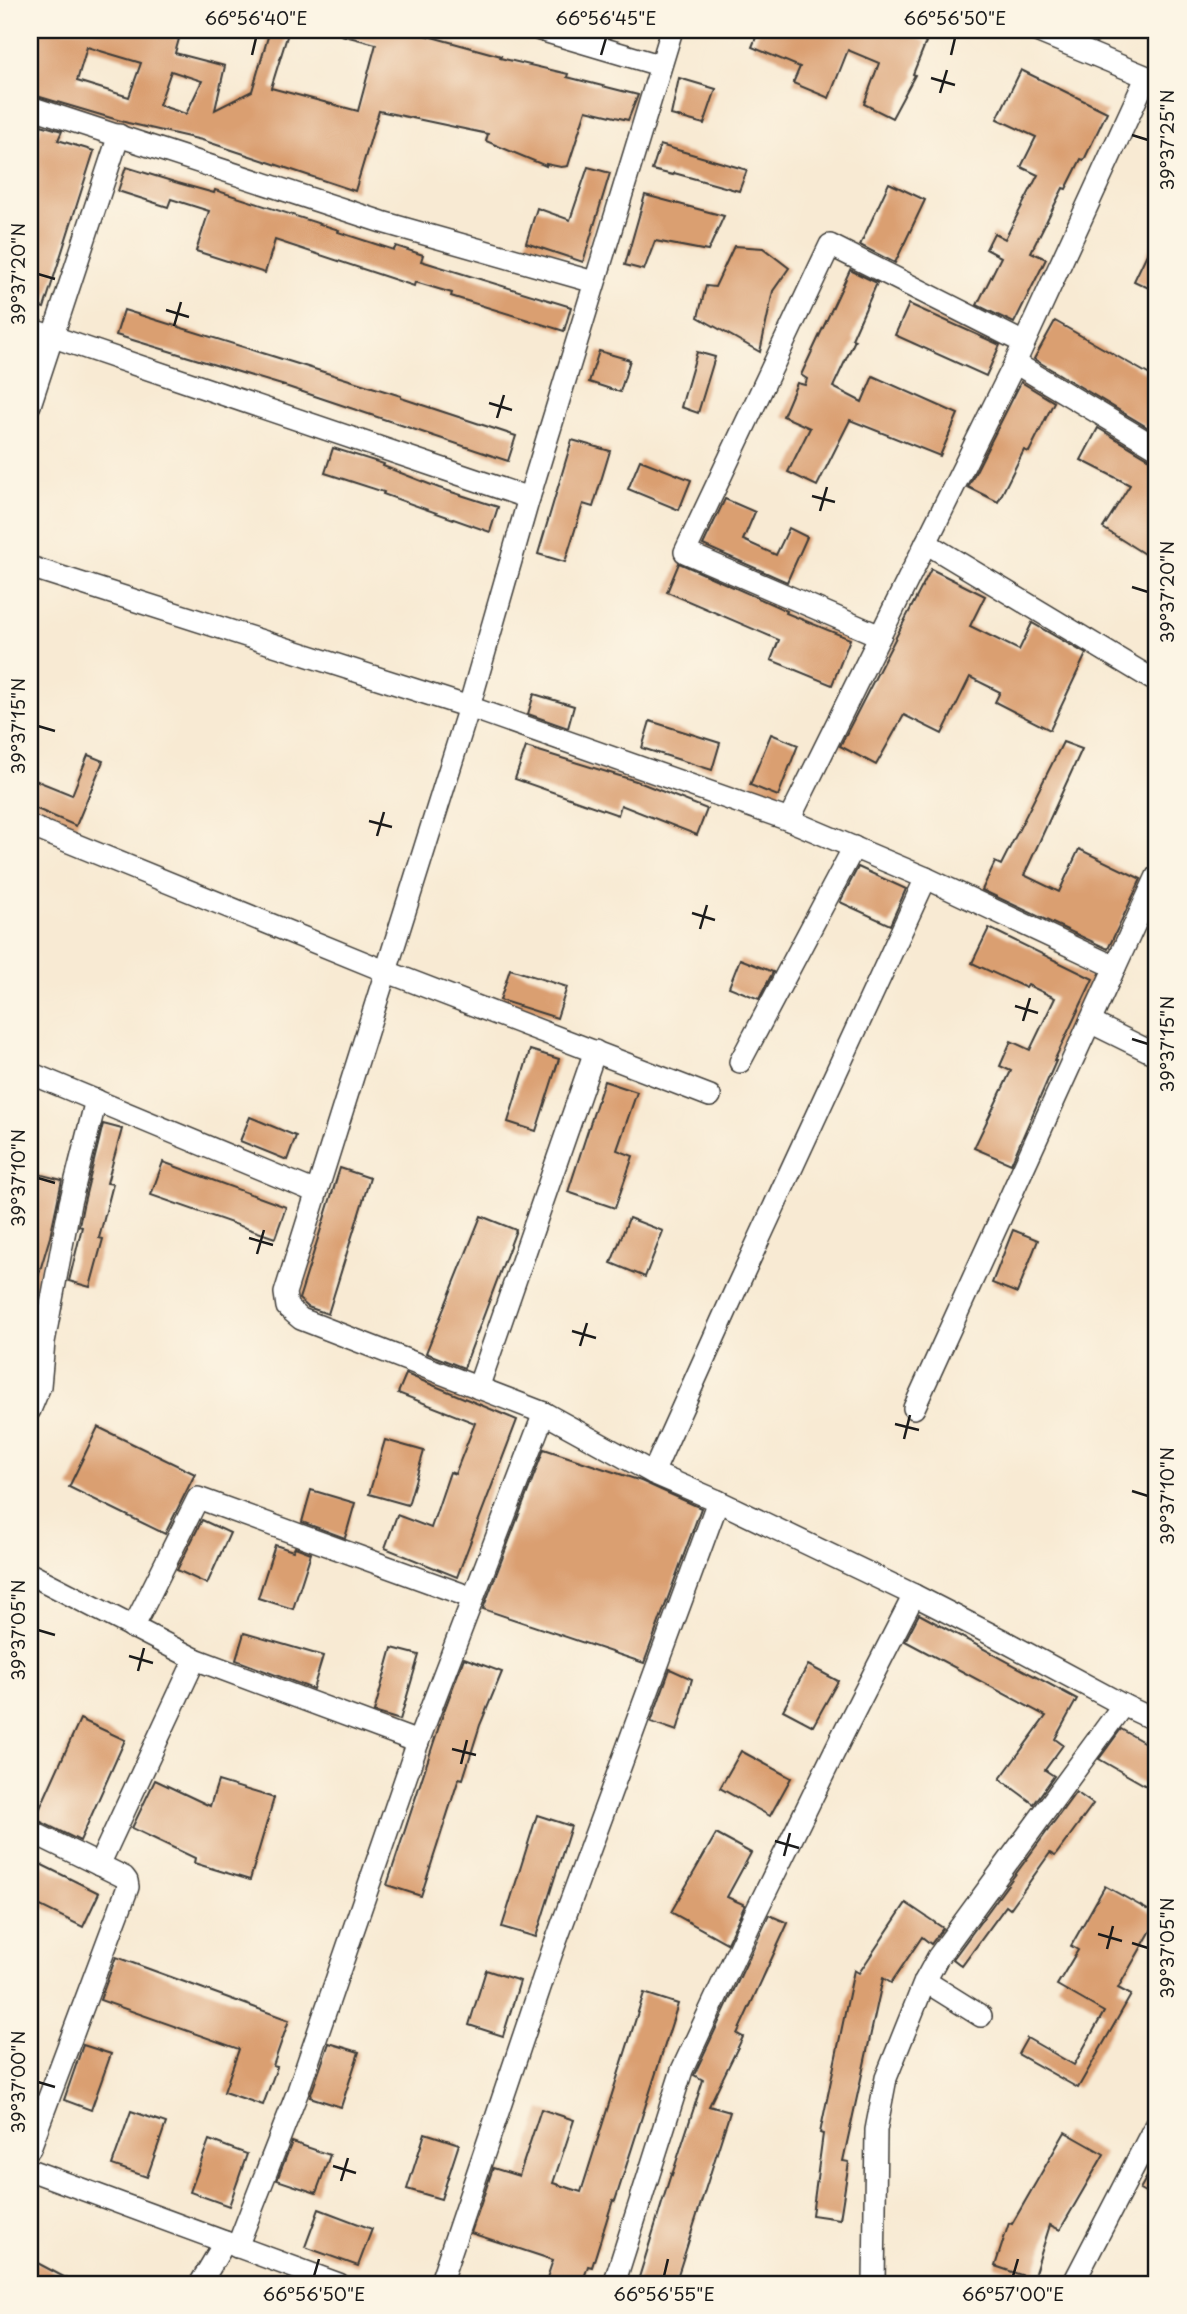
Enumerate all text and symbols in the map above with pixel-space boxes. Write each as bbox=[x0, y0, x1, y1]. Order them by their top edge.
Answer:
text: 66°56'40"E bbox=[204, 4, 308, 31]
text: 66°56'45"E bbox=[555, 4, 657, 31]
text: 66°56'50"E bbox=[904, 4, 1006, 31]
text: 39°37'25"N bbox=[1153, 90, 1180, 191]
text: 39°37'20"N bbox=[4, 223, 31, 325]
text: 39°37'20"N bbox=[1153, 541, 1180, 643]
text: 39°37'15"N bbox=[4, 678, 31, 774]
text: 39°37'15"N bbox=[1153, 996, 1180, 1092]
text: 39°37'10"N bbox=[4, 1129, 31, 1227]
text: 39°37'10"N bbox=[1153, 1447, 1180, 1545]
text: 39°37'05"N bbox=[4, 1579, 31, 1681]
text: 39°37'05"N bbox=[1153, 1897, 1180, 1999]
text: 39°37'00"N bbox=[4, 2031, 31, 2133]
text: 66°56'50"E bbox=[263, 2280, 365, 2307]
text: 66°56'55"E bbox=[613, 2280, 715, 2307]
text: 66°57'00"E bbox=[962, 2280, 1064, 2307]

